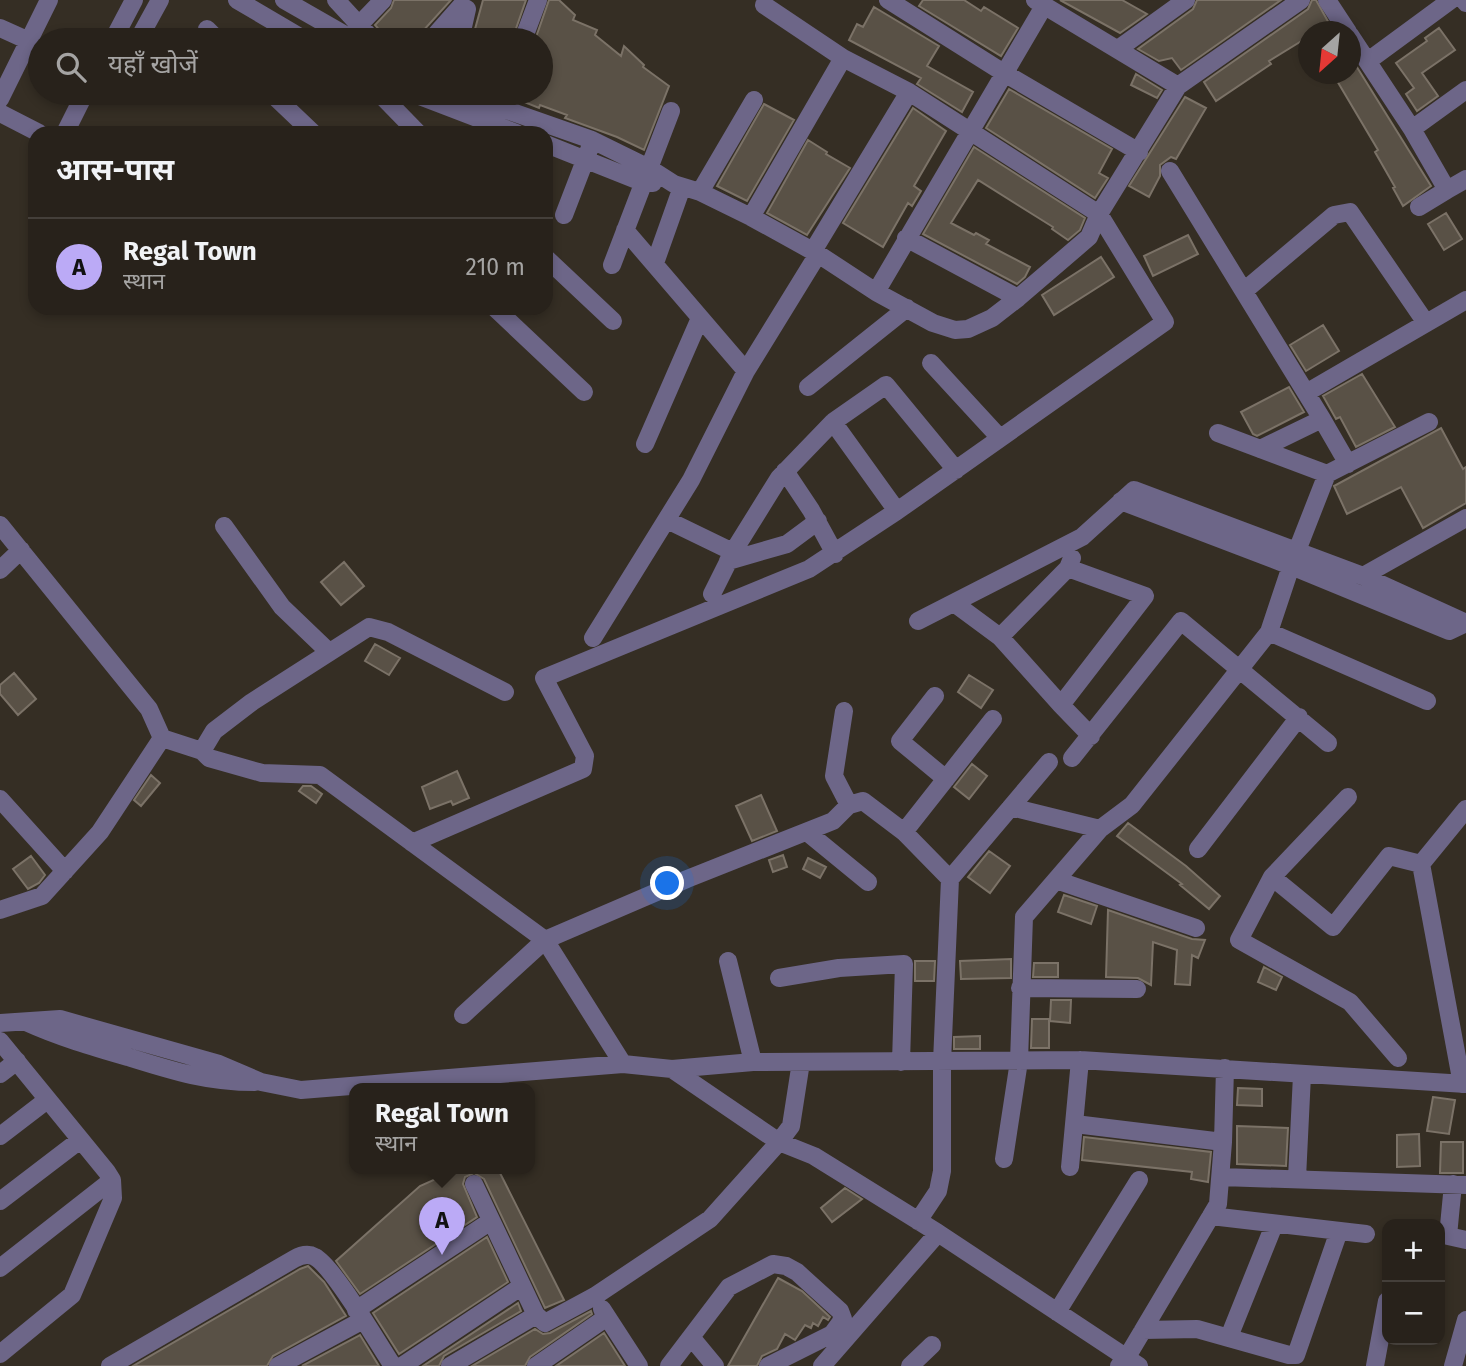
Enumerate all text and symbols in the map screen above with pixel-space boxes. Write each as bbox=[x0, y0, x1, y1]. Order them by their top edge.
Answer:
north arrow bbox=[1298, 21, 1361, 84]
search box bbox=[28, 28, 553, 105]
icon: search bbox=[52, 48, 90, 86]
text: यहाँ खोजें bbox=[108, 49, 198, 80]
text: आस-पास bbox=[56, 152, 174, 188]
text: Regal Town bbox=[123, 236, 257, 267]
text: A bbox=[72, 253, 86, 281]
text: 210 m bbox=[466, 253, 525, 281]
text: स्थान bbox=[123, 267, 165, 295]
your location bbox=[650, 866, 684, 900]
popup bbox=[349, 1083, 535, 1174]
text: Regal Town bbox=[375, 1098, 509, 1129]
text: स्थान bbox=[375, 1129, 417, 1157]
pin: A bbox=[419, 1197, 465, 1255]
map controls bbox=[1382, 1219, 1445, 1345]
button: + bbox=[1382, 1219, 1445, 1282]
button: − bbox=[1382, 1282, 1445, 1345]

